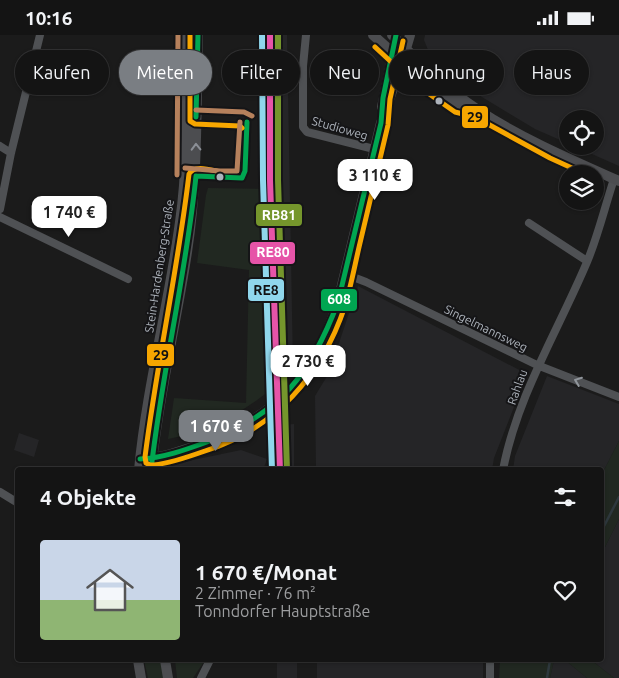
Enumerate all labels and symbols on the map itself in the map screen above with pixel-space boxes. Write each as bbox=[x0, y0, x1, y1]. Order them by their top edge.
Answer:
unlabelled marker bbox=[434, 96, 444, 106]
line badge: 29 bbox=[461, 105, 489, 129]
text: 29 bbox=[467, 109, 483, 125]
street label: Studioweg bbox=[311, 114, 369, 142]
one-way arrow bbox=[191, 142, 201, 150]
pin: 3 110 € bbox=[329, 159, 421, 201]
unlabelled marker bbox=[215, 172, 225, 182]
pin: 1 740 € bbox=[23, 195, 115, 238]
street label: Stein-Hardenberg-Straße bbox=[142, 199, 176, 333]
line badge: RB81 bbox=[255, 203, 303, 227]
text: RB81 bbox=[262, 207, 296, 223]
line badge: RE80 bbox=[249, 241, 296, 265]
text: RE80 bbox=[256, 244, 290, 260]
line badge: RE8 bbox=[247, 278, 285, 302]
text: RE8 bbox=[253, 282, 279, 298]
line badge: 608 bbox=[320, 288, 358, 312]
text: 608 bbox=[327, 291, 351, 307]
street label: Singelmannsweg bbox=[442, 302, 530, 354]
line badge: 29 bbox=[146, 343, 175, 367]
pin: 2 730 € bbox=[262, 345, 354, 387]
text: 29 bbox=[153, 347, 169, 363]
street label: Rahlau bbox=[505, 368, 529, 406]
one-way arrow bbox=[574, 377, 583, 387]
pin: 1 670 € bbox=[170, 409, 262, 452]

